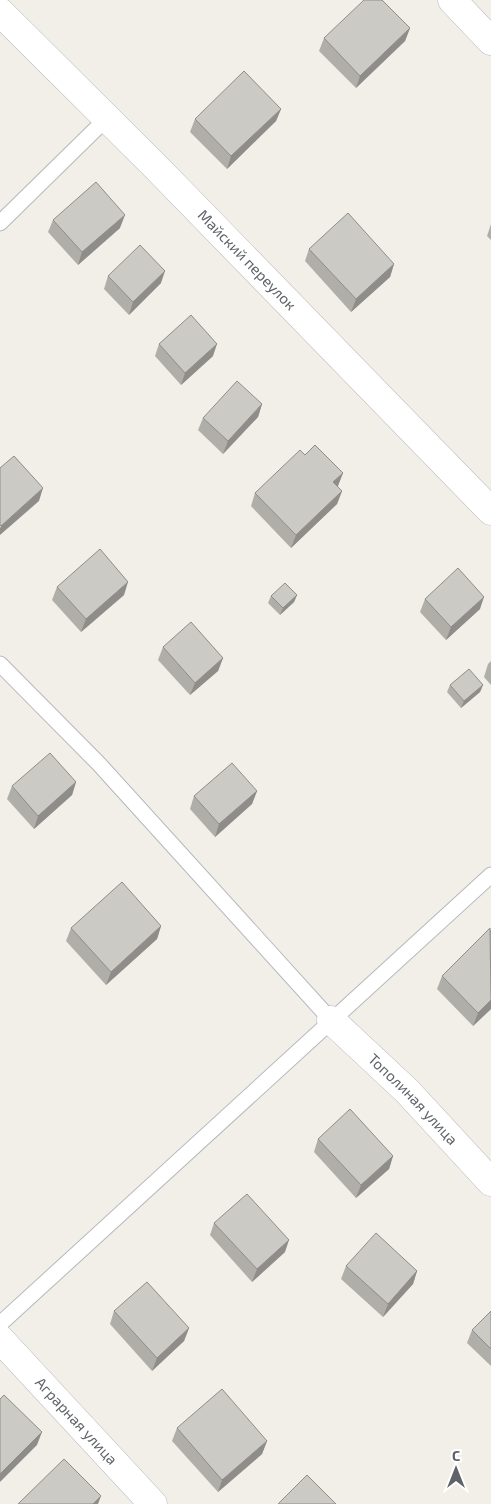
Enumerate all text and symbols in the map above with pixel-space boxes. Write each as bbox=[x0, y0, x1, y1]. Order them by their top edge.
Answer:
street label: Майский переулок bbox=[195, 206, 300, 313]
street label: Тополиная улица bbox=[365, 1049, 462, 1148]
street label: Аграрная улица bbox=[32, 1373, 122, 1468]
north arrow bbox=[431, 1444, 481, 1494]
text: С bbox=[452, 1447, 460, 1464]

